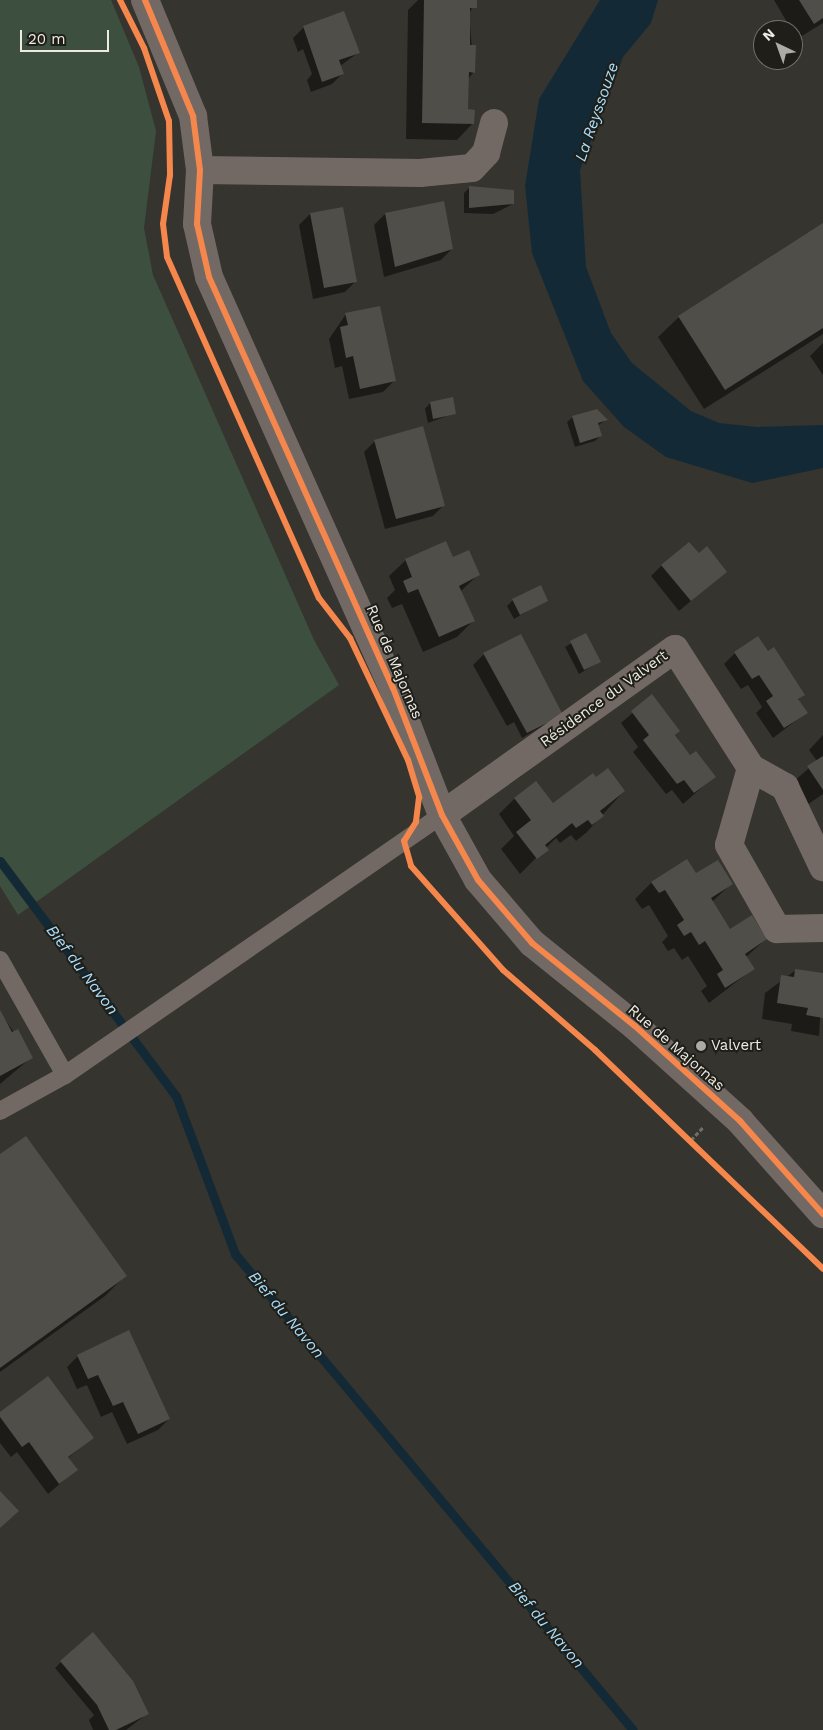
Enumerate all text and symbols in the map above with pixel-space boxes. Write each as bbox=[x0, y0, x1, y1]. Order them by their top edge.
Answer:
scale bar bbox=[22, 20, 111, 52]
north arrow bbox=[753, 20, 803, 70]
text: N bbox=[759, 25, 778, 44]
text: 20 m bbox=[28, 30, 66, 48]
water label: La Reyssouze bbox=[571, 60, 623, 164]
street label: Rue de Majornas bbox=[362, 602, 426, 722]
street label: Résidence du Valvert bbox=[537, 647, 671, 751]
water label: Bief du Navon bbox=[42, 921, 122, 1019]
street label: Rue de Majornas bbox=[624, 1001, 728, 1095]
place label: Valvert bbox=[711, 1037, 761, 1055]
marker: Valvert bbox=[695, 1040, 707, 1052]
water label: Bief du Navon bbox=[244, 1267, 328, 1363]
water label: Bief du Navon bbox=[504, 1577, 588, 1673]

